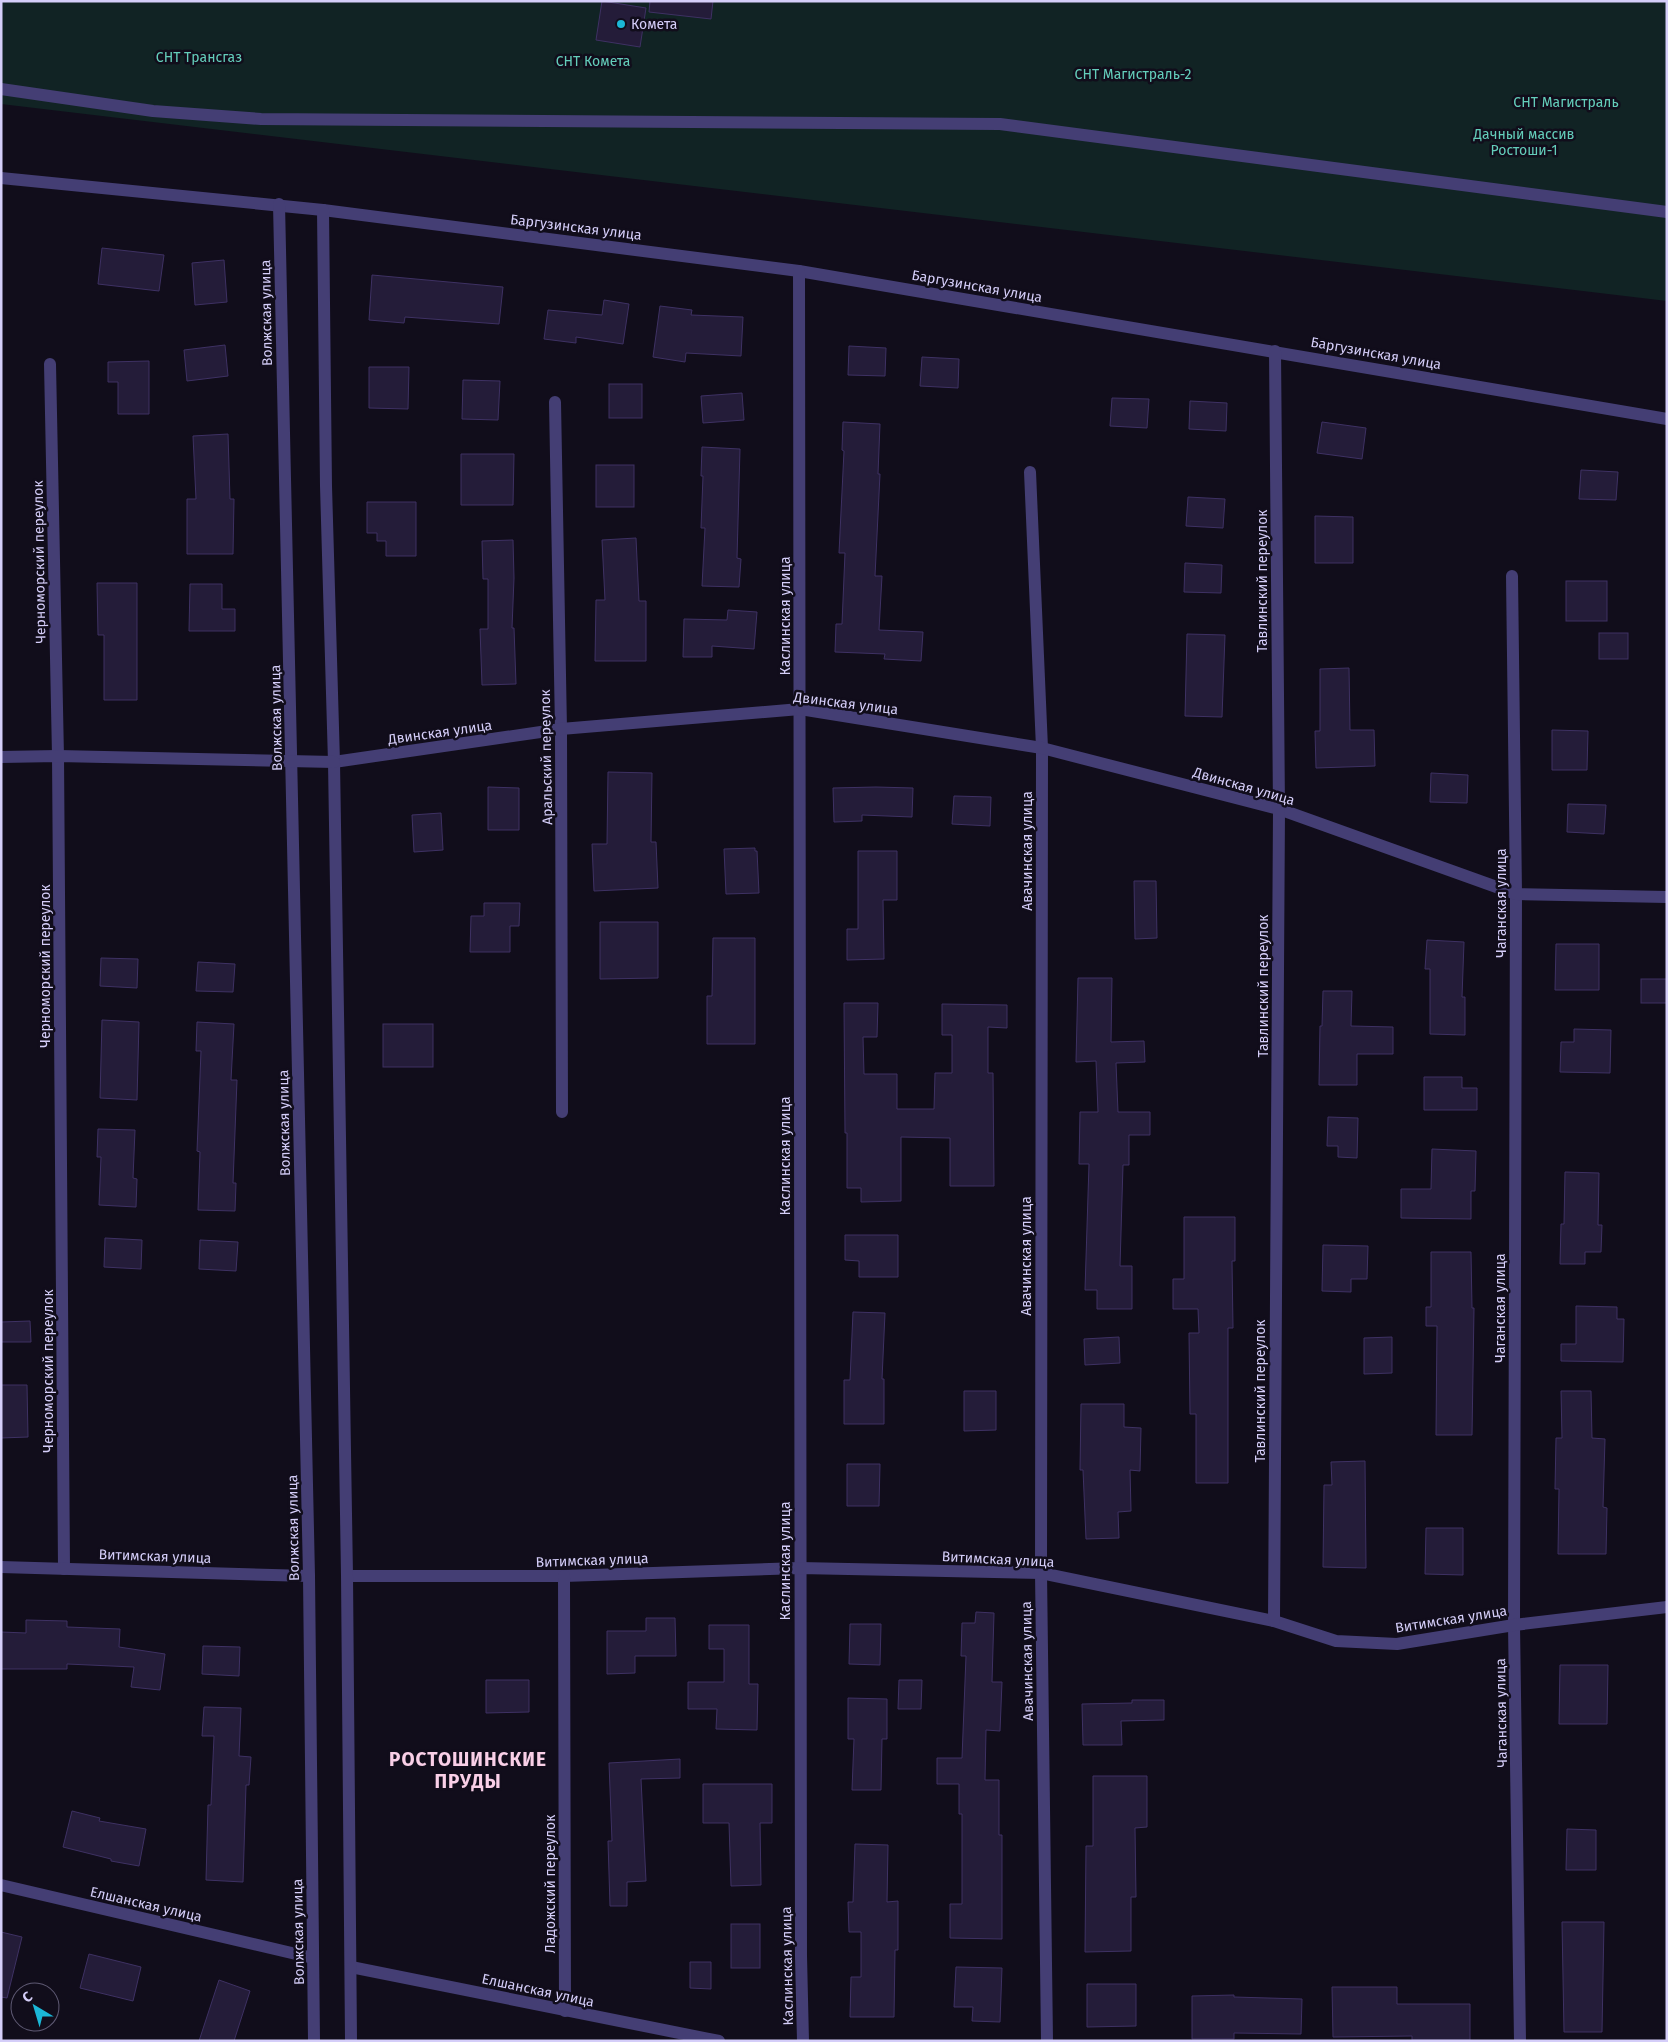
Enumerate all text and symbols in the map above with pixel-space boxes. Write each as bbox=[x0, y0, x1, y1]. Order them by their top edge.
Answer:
place label: Комета bbox=[631, 16, 677, 33]
marker: Комета bbox=[615, 18, 627, 30]
park label: СНТ Трансгаз bbox=[156, 49, 242, 66]
park label: СНТ Комета bbox=[556, 53, 630, 70]
park label: СНТ Магистраль-2 bbox=[1075, 66, 1192, 83]
park label: СНТ Магистраль bbox=[1513, 94, 1619, 111]
park label: Дачный массив Ростоши-1 bbox=[1473, 126, 1575, 159]
street label: Баргузинская улица bbox=[509, 211, 643, 244]
street label: Волжская улица bbox=[257, 260, 276, 366]
street label: Баргузинская улица bbox=[910, 267, 1044, 306]
street label: Баргузинская улица bbox=[1309, 334, 1443, 373]
street label: Черноморский переулок bbox=[30, 479, 49, 644]
street label: Тавлинский переулок bbox=[1254, 509, 1271, 653]
street label: Каслинская улица bbox=[777, 556, 794, 676]
street label: Волжская улица bbox=[267, 665, 286, 771]
street label: Аральский переулок bbox=[537, 688, 556, 825]
street label: Двинская улица bbox=[792, 689, 899, 718]
street label: Двинская улица bbox=[386, 717, 493, 748]
street label: Двинская улица bbox=[1190, 764, 1297, 809]
street label: Авачинская улица bbox=[1019, 791, 1036, 911]
street label: Чаганская улица bbox=[1493, 848, 1510, 958]
street label: Черноморский переулок bbox=[37, 884, 54, 1048]
street label: Тавлинский переулок bbox=[1255, 914, 1272, 1058]
street label: Волжская улица bbox=[275, 1070, 294, 1176]
street label: Каслинская улица bbox=[777, 1096, 794, 1216]
street label: Авачинская улица bbox=[1018, 1196, 1035, 1316]
street label: Чаганская улица bbox=[1492, 1253, 1509, 1363]
street label: Черноморский переулок bbox=[40, 1289, 57, 1453]
street label: Тавлинский переулок bbox=[1252, 1319, 1269, 1463]
street label: Волжская улица bbox=[284, 1475, 303, 1581]
street label: Каслинская улица bbox=[777, 1501, 794, 1621]
street label: Витимская улица bbox=[98, 1546, 212, 1567]
street label: Витимская улица bbox=[941, 1548, 1055, 1571]
street label: Витимская улица bbox=[535, 1550, 649, 1571]
street label: Авачинская улица bbox=[1018, 1601, 1037, 1721]
street label: Витимская улица bbox=[1394, 1602, 1508, 1637]
street label: Чаганская улица bbox=[1492, 1658, 1511, 1768]
district label: РОСТОШИНСКИЕ ПРУДЫ bbox=[389, 1748, 547, 1793]
street label: Ладожский переулок bbox=[542, 1814, 559, 1954]
street label: Волжская улица bbox=[289, 1879, 308, 1985]
street label: Елшанская улица bbox=[88, 1883, 204, 1926]
street label: Каслинская улица bbox=[778, 1906, 797, 2026]
street label: Елшанская улица bbox=[480, 1970, 596, 2011]
north arrow bbox=[10, 1982, 60, 2032]
text: С bbox=[19, 1988, 36, 2006]

